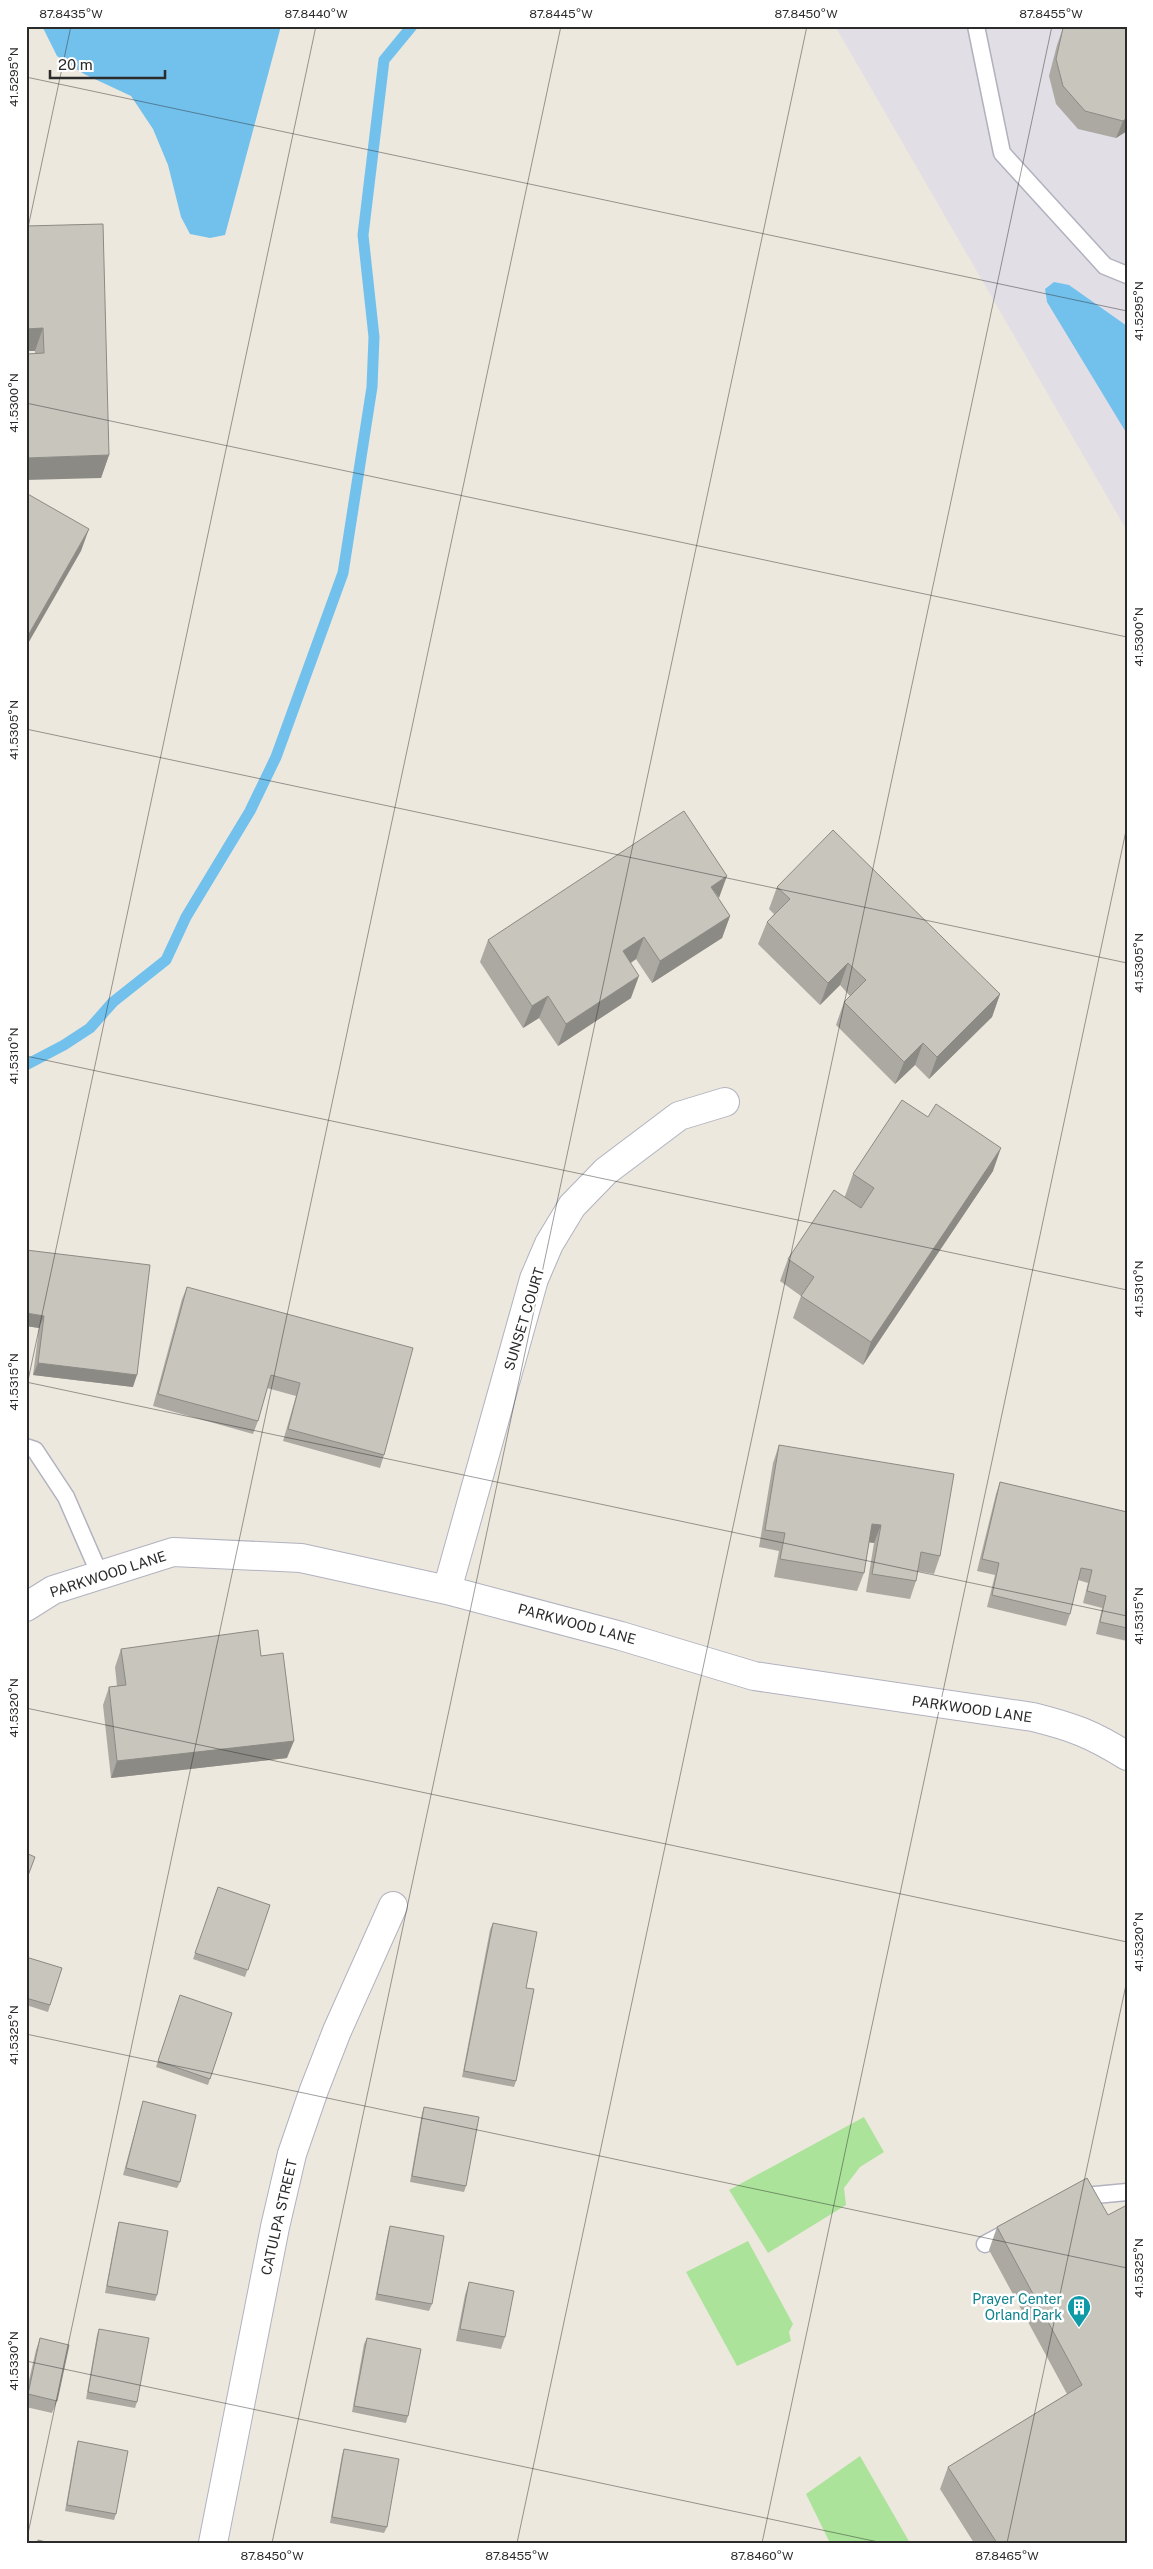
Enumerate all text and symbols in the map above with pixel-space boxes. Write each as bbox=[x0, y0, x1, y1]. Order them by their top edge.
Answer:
text: 87.8435°W bbox=[39, 7, 103, 21]
text: 87.8440°W bbox=[284, 7, 348, 21]
text: 87.8445°W bbox=[529, 7, 593, 21]
text: 87.8450°W bbox=[774, 7, 838, 21]
text: 87.8455°W bbox=[1019, 7, 1083, 21]
text: 41.5295°N bbox=[7, 47, 21, 107]
scale bar bbox=[50, 48, 165, 80]
text: 20 m bbox=[58, 56, 93, 73]
text: 41.5295°N bbox=[1132, 281, 1146, 341]
text: 41.5300°N bbox=[7, 373, 21, 433]
text: 41.5300°N bbox=[1132, 607, 1146, 667]
text: 41.5305°N bbox=[7, 700, 21, 760]
text: 41.5305°N bbox=[1132, 933, 1146, 993]
text: 41.5310°N bbox=[7, 1027, 21, 1085]
text: 41.5310°N bbox=[1132, 1260, 1146, 1318]
street label: SUNSET COURT bbox=[501, 1266, 547, 1372]
text: 41.5315°N bbox=[7, 1353, 21, 1411]
street label: PARKWOOD LANE bbox=[48, 1548, 168, 1600]
text: 41.5315°N bbox=[1132, 1587, 1146, 1645]
street label: PARKWOOD LANE bbox=[516, 1601, 638, 1647]
text: 41.5320°N bbox=[7, 1678, 21, 1738]
street label: PARKWOOD LANE bbox=[911, 1693, 1033, 1725]
text: 41.5320°N bbox=[1132, 1912, 1146, 1972]
text: 41.5325°N bbox=[7, 2005, 21, 2065]
street label: CATULPA STREET bbox=[258, 2157, 300, 2277]
text: 41.5325°N bbox=[1132, 2238, 1146, 2298]
place label: Prayer Center Orland Park bbox=[972, 2291, 1062, 2323]
building icon: Prayer Center Orland Park bbox=[1066, 2294, 1092, 2328]
text: 41.5330°N bbox=[7, 2331, 21, 2391]
text: 87.8450°W bbox=[240, 2549, 304, 2563]
text: 87.8455°W bbox=[485, 2549, 549, 2563]
text: 87.8460°W bbox=[730, 2549, 794, 2563]
text: 87.8465°W bbox=[975, 2549, 1039, 2563]

